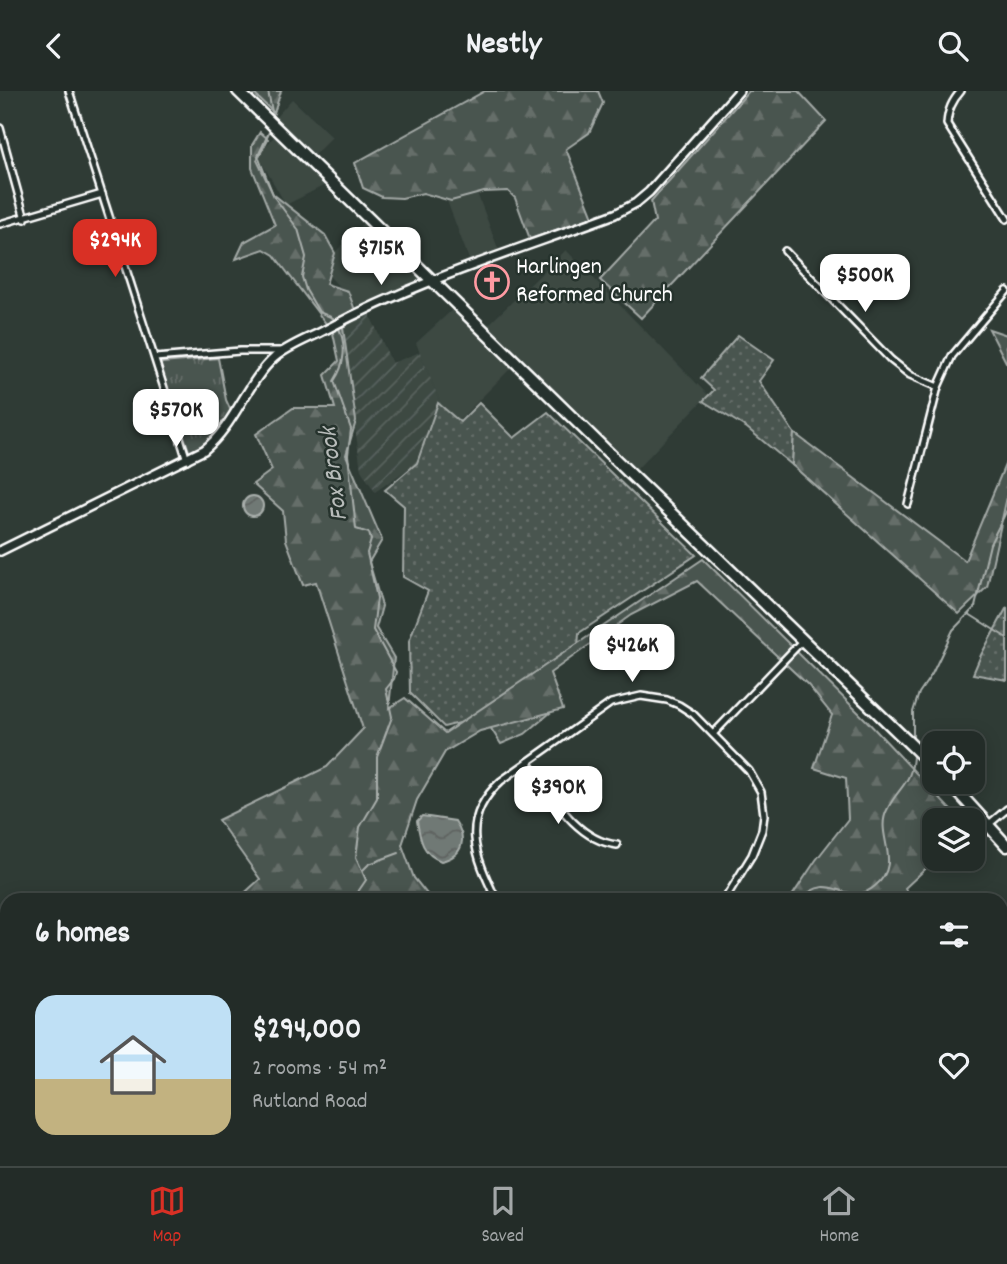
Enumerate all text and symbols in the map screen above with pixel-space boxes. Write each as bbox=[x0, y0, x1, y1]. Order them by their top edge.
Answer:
text: Nestly bbox=[466, 23, 541, 69]
icon: back bbox=[35, 27, 73, 65]
icon: search bbox=[934, 27, 972, 65]
pin: $294K bbox=[66, 219, 164, 279]
text: $294K bbox=[89, 225, 141, 258]
pin: $715K bbox=[332, 227, 430, 287]
text: $715K bbox=[358, 233, 404, 266]
place label: Harlingen Reformed Church bbox=[516, 251, 673, 313]
pin: $500K bbox=[816, 255, 914, 314]
text: $500K bbox=[836, 260, 894, 293]
church icon: Harlingen Reformed Church bbox=[473, 263, 511, 301]
pin: $570K bbox=[127, 389, 225, 449]
text: $570K bbox=[149, 395, 203, 428]
water label: Fox Brook bbox=[311, 423, 359, 523]
pin: $426K bbox=[583, 625, 681, 684]
text: $426K bbox=[605, 630, 659, 663]
map controls bbox=[922, 731, 985, 871]
button: locate bbox=[922, 731, 985, 794]
pin: $390K bbox=[509, 767, 607, 826]
text: $390K bbox=[530, 772, 586, 805]
button: layers bbox=[922, 808, 985, 871]
text: 6 homes bbox=[35, 914, 130, 957]
icon: filters bbox=[935, 916, 973, 954]
text: $294,000 bbox=[252, 1010, 361, 1053]
icon: home bbox=[91, 1023, 175, 1107]
icon: heart bbox=[935, 1046, 973, 1084]
text: 2 rooms · 54 m² bbox=[252, 1053, 387, 1086]
text: Rutland Road bbox=[252, 1086, 368, 1119]
tab: Map bbox=[148, 1182, 186, 1251]
tab: Saved bbox=[481, 1182, 524, 1251]
tab: Home bbox=[820, 1182, 859, 1251]

